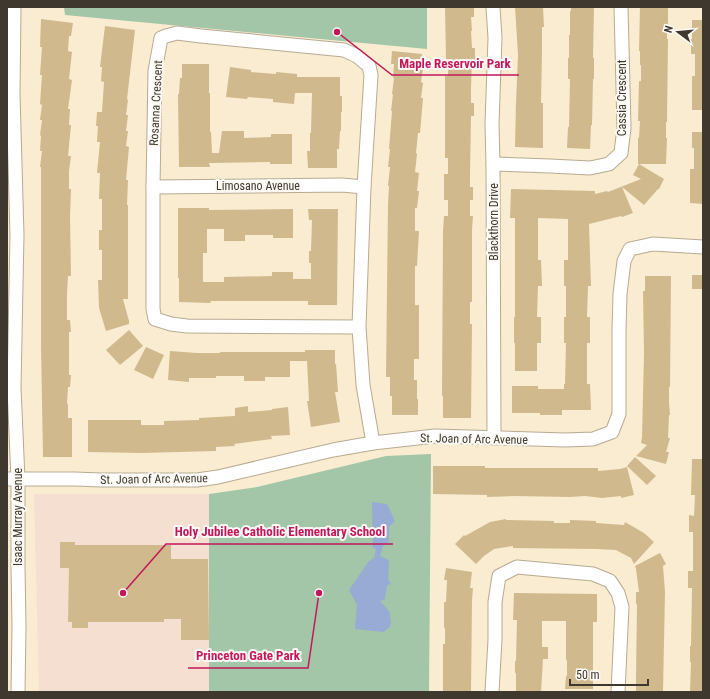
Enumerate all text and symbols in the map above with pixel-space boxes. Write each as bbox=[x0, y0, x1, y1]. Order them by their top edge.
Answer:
north arrow bbox=[658, 12, 698, 52]
text: N bbox=[662, 24, 676, 34]
callout: Maple Reservoir Park bbox=[392, 50, 519, 75]
text: Maple Reservoir Park bbox=[399, 56, 512, 71]
street label: Rosanna Crescent bbox=[147, 59, 165, 146]
street label: Cassia Crescent bbox=[615, 59, 629, 136]
street label: Limosano Avenue bbox=[216, 179, 300, 193]
street label: Blackthorn Drive bbox=[487, 183, 501, 261]
street label: St. Joan of Arc Avenue bbox=[420, 431, 528, 447]
street label: Isaac Murray Avenue bbox=[11, 468, 25, 566]
street label: St. Joan of Arc Avenue bbox=[100, 471, 208, 487]
callout: Holy Jubilee Catholic Elementary School bbox=[166, 519, 393, 544]
text: Holy Jubilee Catholic Elementary School bbox=[175, 524, 385, 539]
callout: Princeton Gate Park bbox=[188, 643, 308, 668]
text: Princeton Gate Park bbox=[196, 648, 301, 663]
scale bar bbox=[570, 661, 648, 687]
text: 50 m bbox=[576, 668, 600, 682]

